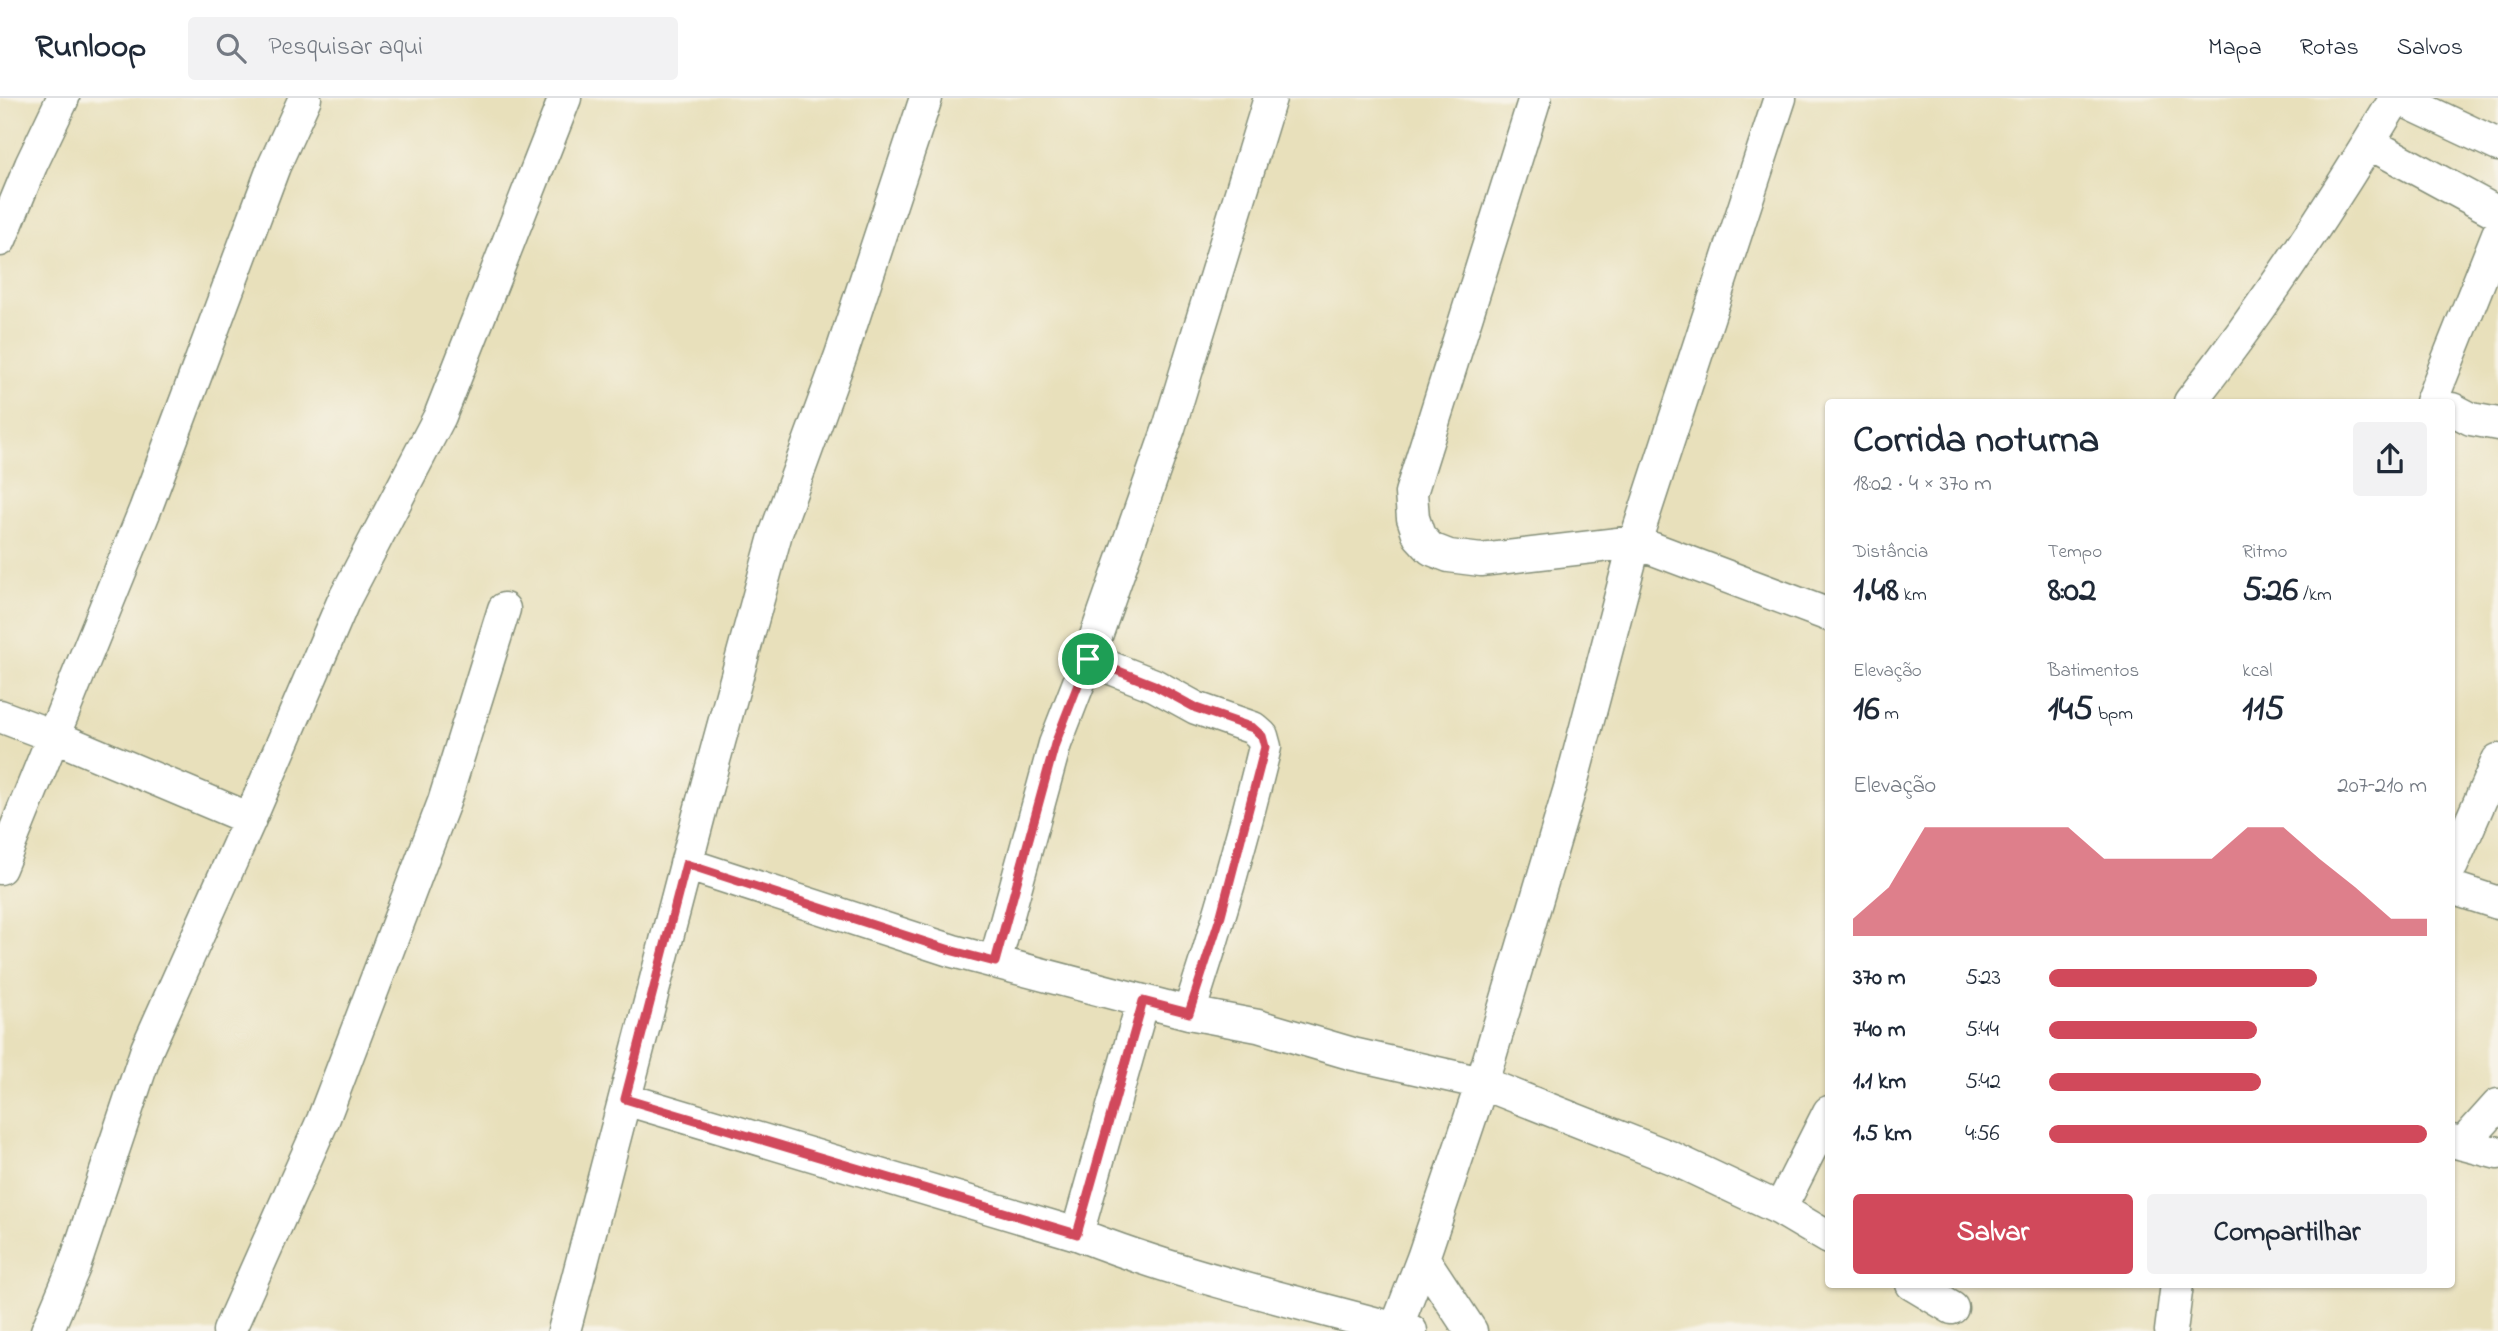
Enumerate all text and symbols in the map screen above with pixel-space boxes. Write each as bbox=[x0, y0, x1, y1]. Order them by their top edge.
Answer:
search box bbox=[188, 17, 678, 80]
text: Runloop bbox=[35, 24, 146, 72]
icon: search bbox=[212, 29, 250, 67]
text: Pesquisar aqui bbox=[268, 29, 423, 67]
text: Mapa bbox=[2208, 31, 2262, 66]
text: Rotas bbox=[2300, 31, 2359, 66]
text: Salvos bbox=[2397, 31, 2463, 66]
text: Corrida noturna bbox=[1853, 414, 2099, 470]
button: share bbox=[2353, 422, 2427, 496]
text: 18:02 · 4 × 370 m bbox=[1853, 468, 1992, 501]
text: Distância bbox=[1853, 539, 1928, 566]
text: Tempo bbox=[2048, 539, 2102, 566]
text: Ritmo bbox=[2242, 539, 2287, 566]
text: 1.48 bbox=[1853, 566, 1899, 617]
text: 8:02 bbox=[2048, 566, 2096, 617]
text: 5:26 bbox=[2242, 566, 2298, 617]
text: km bbox=[1899, 582, 1927, 609]
text: /km bbox=[2298, 582, 2332, 609]
pin bbox=[1058, 629, 1118, 689]
icon: arrive bbox=[1069, 640, 1107, 678]
text: Elevação bbox=[1853, 658, 1922, 685]
text: Batimentos bbox=[2048, 658, 2139, 685]
text: kcal bbox=[2242, 658, 2273, 685]
text: 16 bbox=[1853, 685, 1880, 736]
text: 145 bbox=[2048, 685, 2093, 736]
text: 115 bbox=[2242, 685, 2285, 736]
text: m bbox=[1880, 701, 1899, 728]
text: bpm bbox=[2093, 701, 2133, 728]
text: Elevação bbox=[1853, 770, 1936, 803]
text: 207–210 m bbox=[2337, 770, 2427, 803]
text: 370 m bbox=[1853, 962, 1906, 995]
text: 5:23 bbox=[1965, 962, 2001, 995]
text: 740 m bbox=[1853, 1014, 1906, 1047]
text: 5:44 bbox=[1965, 1014, 1999, 1047]
text: 1.1 km bbox=[1853, 1066, 1906, 1099]
text: 5:42 bbox=[1965, 1066, 2001, 1099]
text: 1.5 km bbox=[1853, 1118, 1912, 1151]
text: 4:56 bbox=[1965, 1118, 2000, 1151]
button: Salvar bbox=[1853, 1194, 2133, 1274]
button: Compartilhar bbox=[2147, 1194, 2427, 1274]

